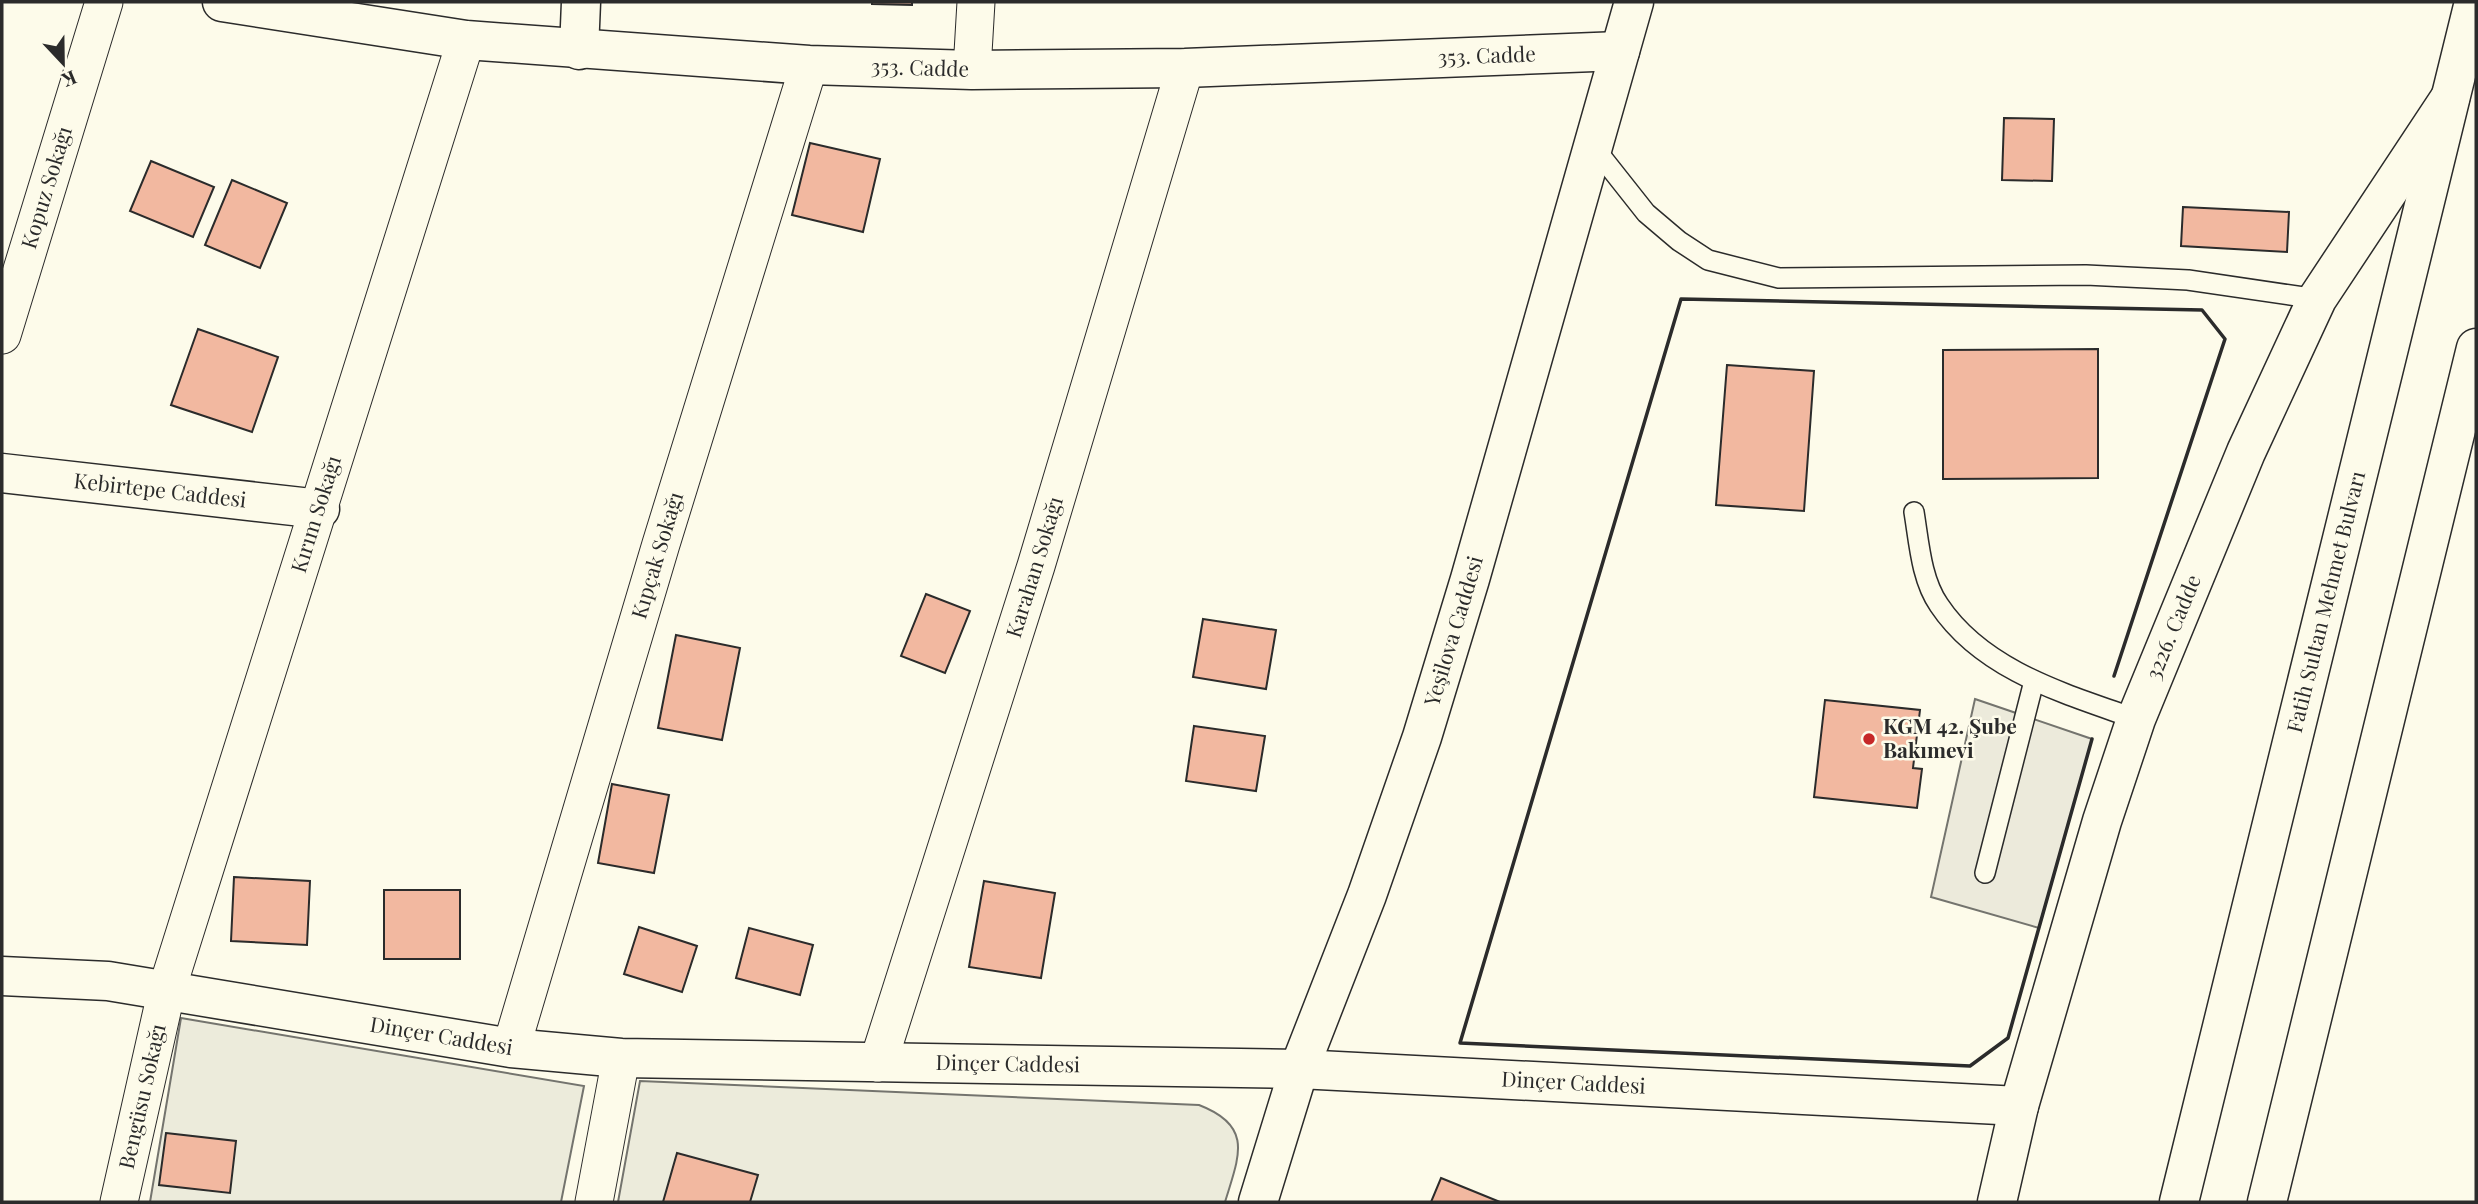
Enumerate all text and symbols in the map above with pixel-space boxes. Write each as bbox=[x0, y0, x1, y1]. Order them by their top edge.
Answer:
north arrow bbox=[28, 28, 98, 98]
street label: 353. Cadde bbox=[1437, 38, 1536, 70]
street label: 353. Cadde bbox=[871, 51, 970, 82]
text: K bbox=[58, 65, 81, 94]
street label: Kopuz Sokağı bbox=[13, 123, 77, 252]
street label: Kırım Sokağı bbox=[283, 452, 346, 576]
street label: Kebirtepe Caddesi bbox=[72, 465, 248, 513]
street label: Fatih Sultan Mehmet Bulvarı bbox=[2279, 468, 2370, 735]
street label: Kıpçak Sokağı bbox=[624, 488, 688, 622]
street label: Karahan Sokağı bbox=[998, 493, 1068, 641]
street label: Yeşilova Caddesi bbox=[1416, 552, 1488, 710]
street label: 3226. Cadde bbox=[2138, 570, 2206, 683]
place label: KGM 42. Şube Bakımevi bbox=[1883, 711, 2017, 763]
marker: KGM 42. Şube Bakımevi bbox=[1861, 731, 1877, 747]
street label: Dinçer Caddesi bbox=[368, 1009, 515, 1060]
street label: Bengüsu Sokağı bbox=[111, 1021, 171, 1171]
street label: Dinçer Caddesi bbox=[935, 1047, 1080, 1077]
street label: Dinçer Caddesi bbox=[1501, 1063, 1646, 1099]

